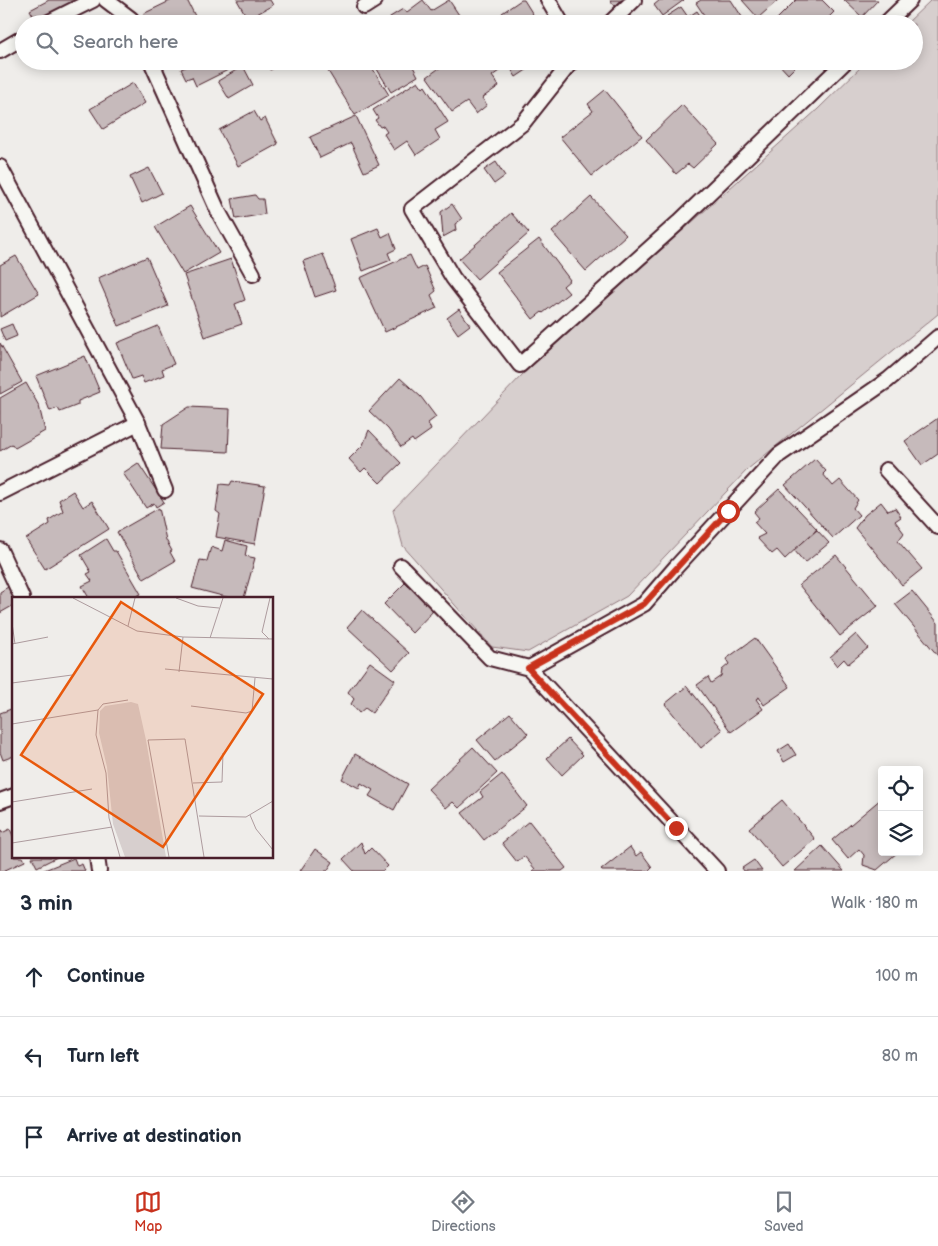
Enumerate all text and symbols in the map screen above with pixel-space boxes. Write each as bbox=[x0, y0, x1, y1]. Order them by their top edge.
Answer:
search box bbox=[15, 15, 923, 70]
icon: search bbox=[33, 29, 61, 57]
text: Search here bbox=[73, 31, 178, 54]
route start bbox=[717, 500, 740, 523]
inset map bbox=[12, 597, 274, 858]
map controls bbox=[878, 766, 923, 856]
button: locate bbox=[878, 766, 923, 811]
button: layers bbox=[878, 811, 923, 856]
route end bbox=[665, 817, 688, 840]
text: 3 min bbox=[20, 891, 73, 916]
text: Walk · 180 m bbox=[831, 894, 918, 913]
icon: ahead bbox=[20, 963, 48, 991]
text: Continue bbox=[67, 965, 145, 988]
text: 100 m bbox=[875, 967, 918, 986]
icon: left bbox=[20, 1043, 48, 1071]
text: Turn left bbox=[67, 1045, 139, 1068]
text: 80 m bbox=[882, 1047, 918, 1066]
icon: arrive bbox=[20, 1123, 48, 1151]
text: Arrive at destination bbox=[67, 1125, 242, 1148]
tab: Map bbox=[134, 1188, 163, 1235]
tab: Directions bbox=[431, 1188, 496, 1235]
tab: Saved bbox=[764, 1188, 804, 1235]

